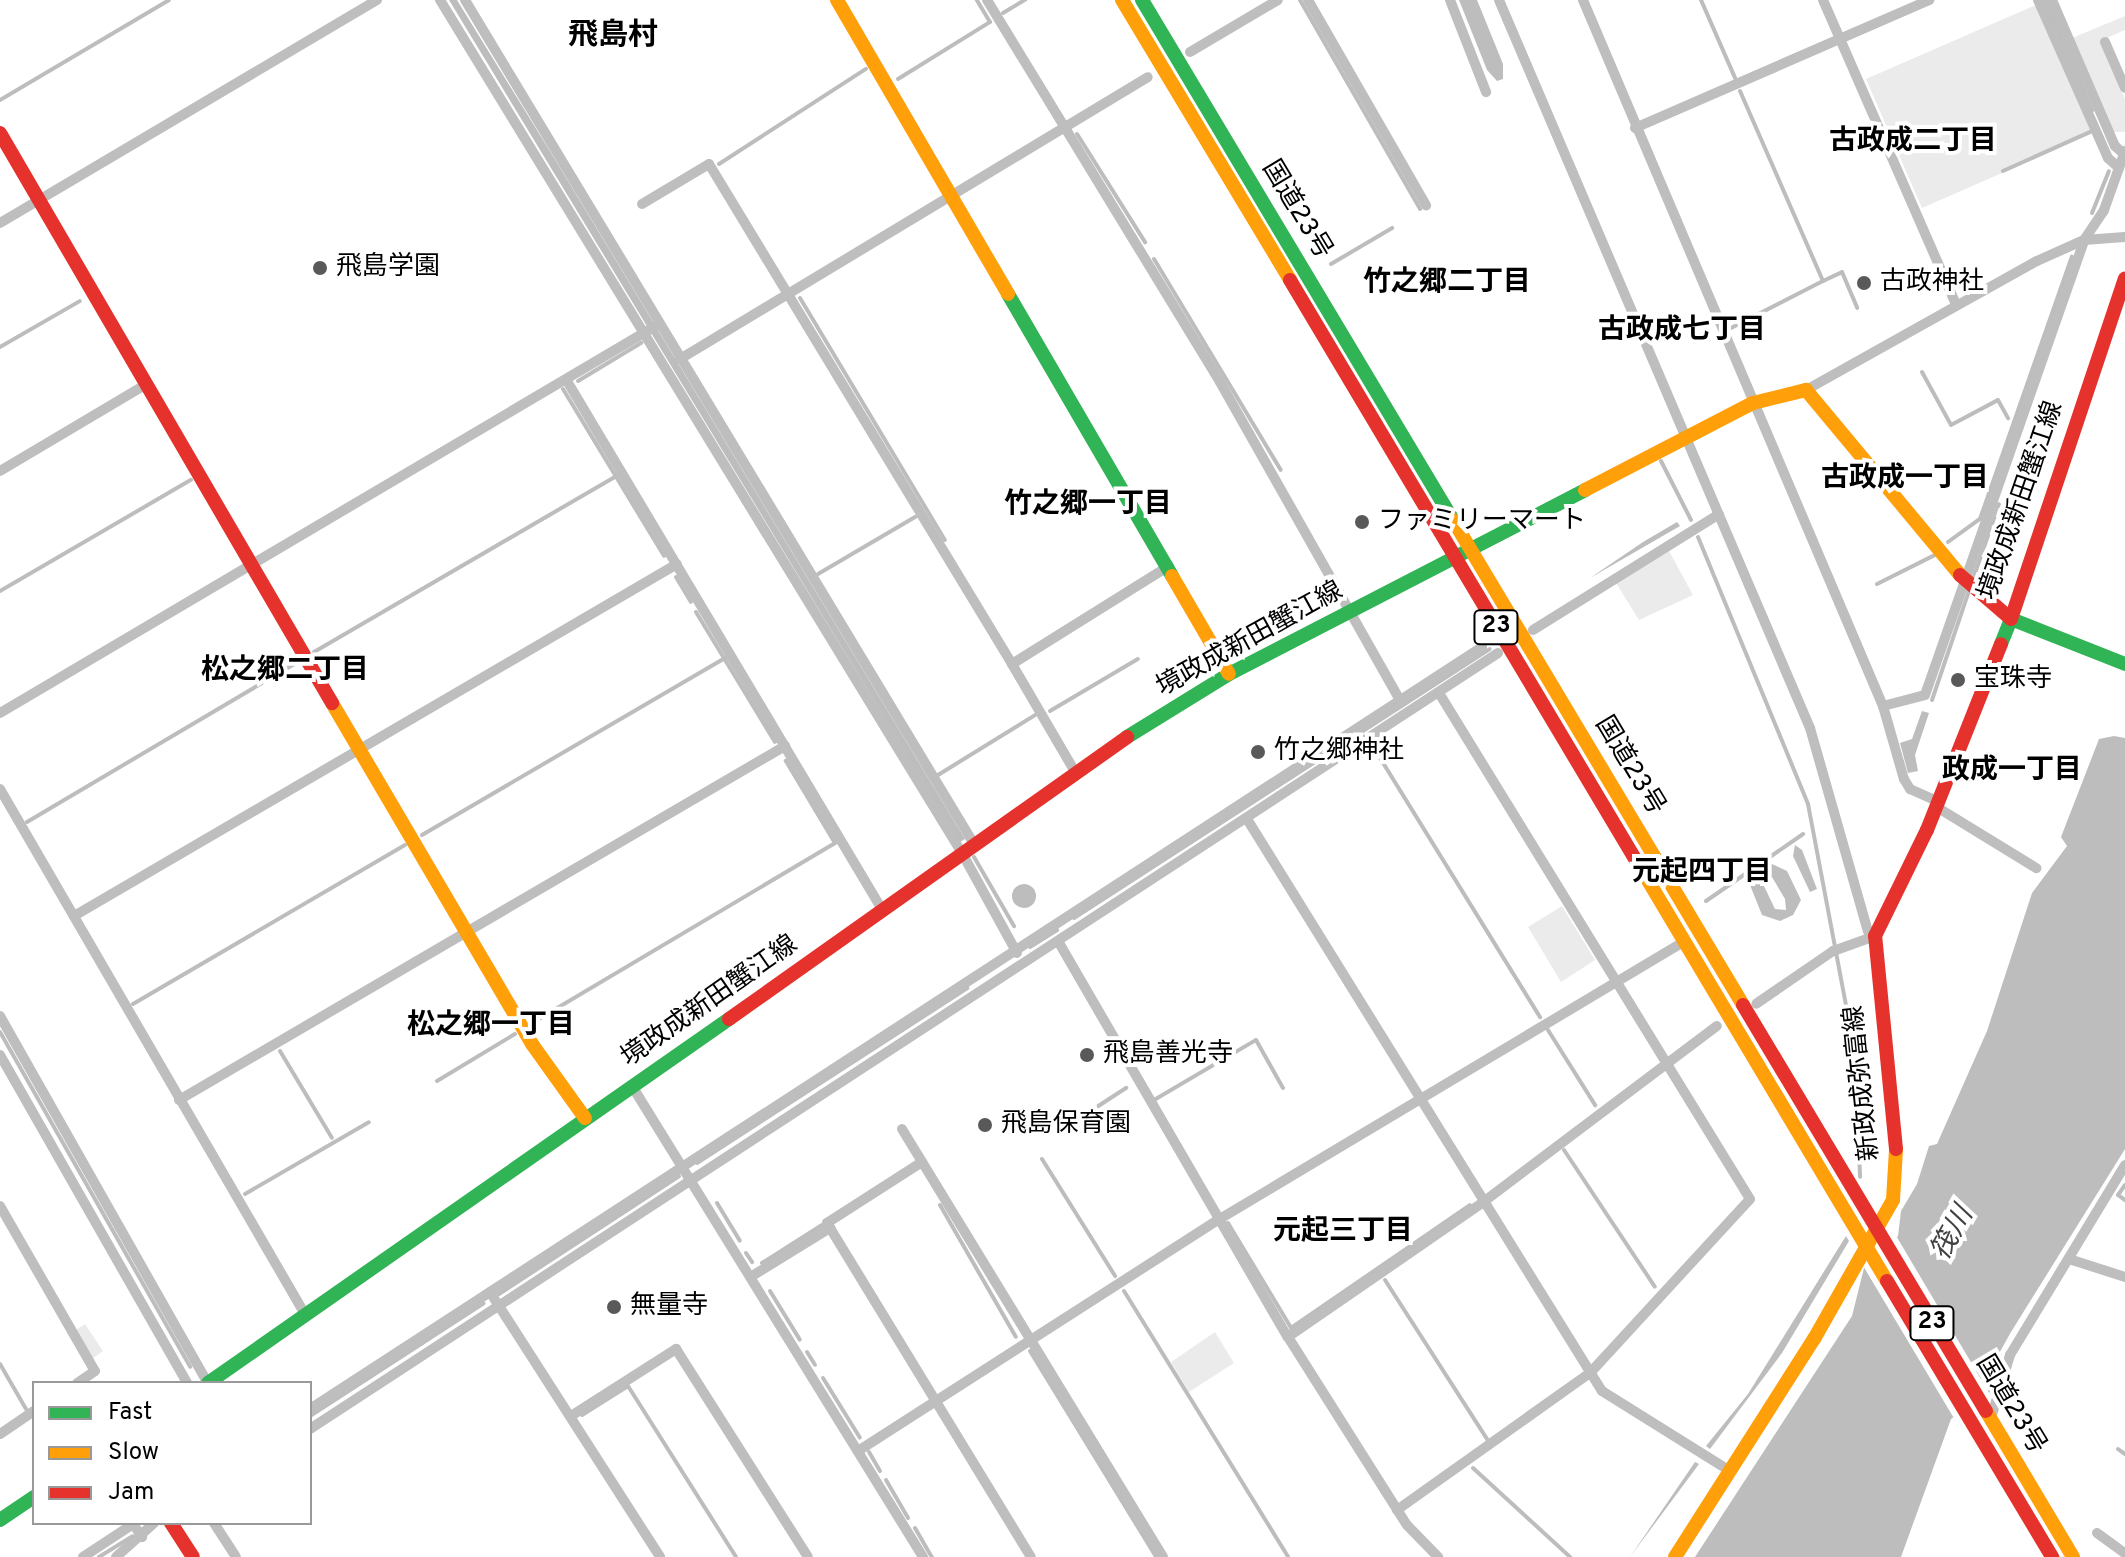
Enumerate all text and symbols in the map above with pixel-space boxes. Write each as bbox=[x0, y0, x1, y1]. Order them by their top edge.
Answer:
district label: 飛島村 bbox=[568, 19, 658, 55]
district label: 古政成二丁目 bbox=[1829, 125, 1997, 159]
street label: 国道23号 bbox=[1254, 155, 1338, 265]
place label: 飛島学園 bbox=[336, 252, 440, 284]
marker: 飛島学園 bbox=[311, 259, 329, 277]
district label: 竹之郷二丁目 bbox=[1363, 266, 1531, 300]
place label: 古政神社 bbox=[1880, 267, 1984, 299]
marker: 古政神社 bbox=[1855, 274, 1873, 292]
district label: 古政成七丁目 bbox=[1598, 314, 1766, 348]
street label: 境政成新田蟹江線 bbox=[1973, 398, 2071, 604]
district label: 古政成一丁目 bbox=[1821, 462, 1989, 496]
district label: 竹之郷一丁目 bbox=[1004, 488, 1172, 522]
place label: ファミリーマート bbox=[1378, 506, 1586, 538]
marker: ファミリーマート bbox=[1353, 513, 1371, 531]
street label: 境政成新田蟹江線 bbox=[1151, 576, 1349, 704]
road number: 23 bbox=[1472, 607, 1520, 647]
district label: 松之郷二丁目 bbox=[201, 654, 369, 688]
place label: 宝珠寺 bbox=[1974, 664, 2052, 696]
marker: 宝珠寺 bbox=[1949, 671, 1967, 689]
street label: 国道23号 bbox=[1587, 711, 1671, 821]
place label: 竹之郷神社 bbox=[1274, 736, 1404, 768]
marker: 竹之郷神社 bbox=[1249, 743, 1267, 761]
district label: 政成一丁目 bbox=[1942, 754, 2082, 788]
district label: 元起四丁目 bbox=[1632, 856, 1772, 890]
street label: 境政成新田蟹江線 bbox=[616, 930, 804, 1074]
street label: 新政成弥富線 bbox=[1839, 1004, 1887, 1162]
district label: 松之郷一丁目 bbox=[407, 1009, 575, 1043]
place label: 飛島善光寺 bbox=[1103, 1039, 1233, 1071]
marker: 飛島善光寺 bbox=[1078, 1046, 1096, 1064]
place label: 飛島保育園 bbox=[1001, 1109, 1131, 1141]
marker: 飛島保育園 bbox=[976, 1116, 994, 1134]
water label: 筏川 bbox=[1925, 1201, 1981, 1267]
district label: 元起三丁目 bbox=[1273, 1215, 1413, 1249]
place label: 無量寺 bbox=[630, 1291, 708, 1323]
marker: 無量寺 bbox=[605, 1298, 623, 1316]
road number: 23 bbox=[1908, 1303, 1956, 1343]
street label: 国道23号 bbox=[1968, 1350, 2052, 1460]
legend bbox=[32, 1381, 312, 1525]
text: Fast bbox=[108, 1398, 152, 1428]
text: Slow bbox=[108, 1438, 159, 1468]
text: Jam bbox=[108, 1478, 154, 1508]

